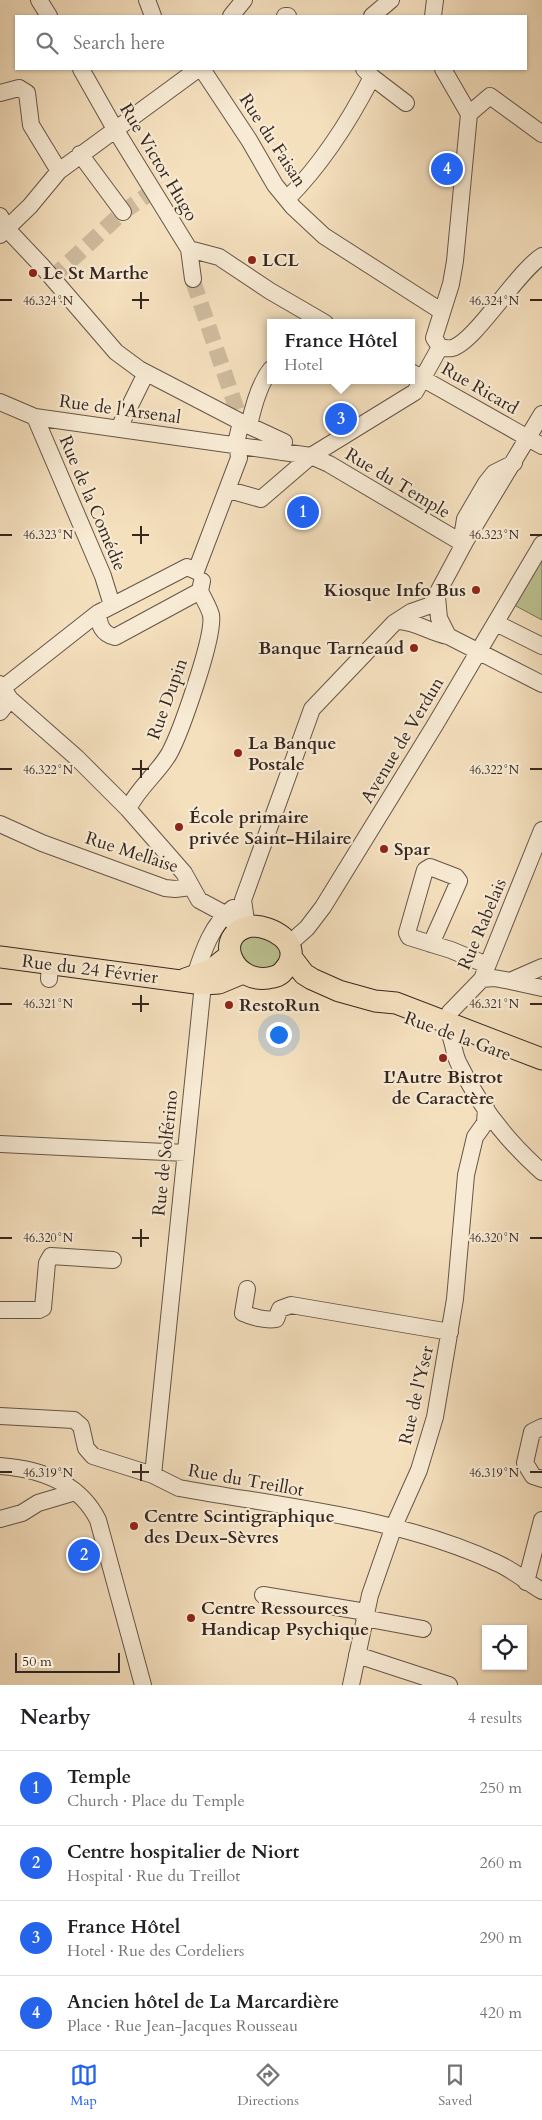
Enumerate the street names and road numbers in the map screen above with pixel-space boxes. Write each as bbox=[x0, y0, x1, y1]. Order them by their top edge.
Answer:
street label: Rue du Faisan bbox=[233, 89, 313, 193]
street label: Rue Victor Hugo bbox=[113, 99, 204, 226]
street label: Rue Ricard bbox=[437, 356, 523, 421]
street label: Rue de l'Arsenal bbox=[57, 389, 183, 430]
street label: Rue de la Comédie bbox=[53, 432, 132, 575]
street label: Rue du Temple bbox=[340, 442, 455, 525]
street label: Rue Dupin bbox=[141, 654, 194, 743]
street label: Avenue de Verdun bbox=[355, 672, 450, 808]
street label: Rue Mellaise bbox=[82, 826, 182, 879]
street label: Rue Rabelais bbox=[452, 875, 513, 974]
street label: Rue du 24 Février bbox=[21, 949, 160, 990]
street label: Rue de la Gare bbox=[401, 1006, 515, 1067]
street label: Rue de Solférino bbox=[146, 1089, 185, 1217]
street label: Rue de l'Yser bbox=[393, 1343, 440, 1447]
street label: Rue du Treillot bbox=[186, 1458, 306, 1503]

